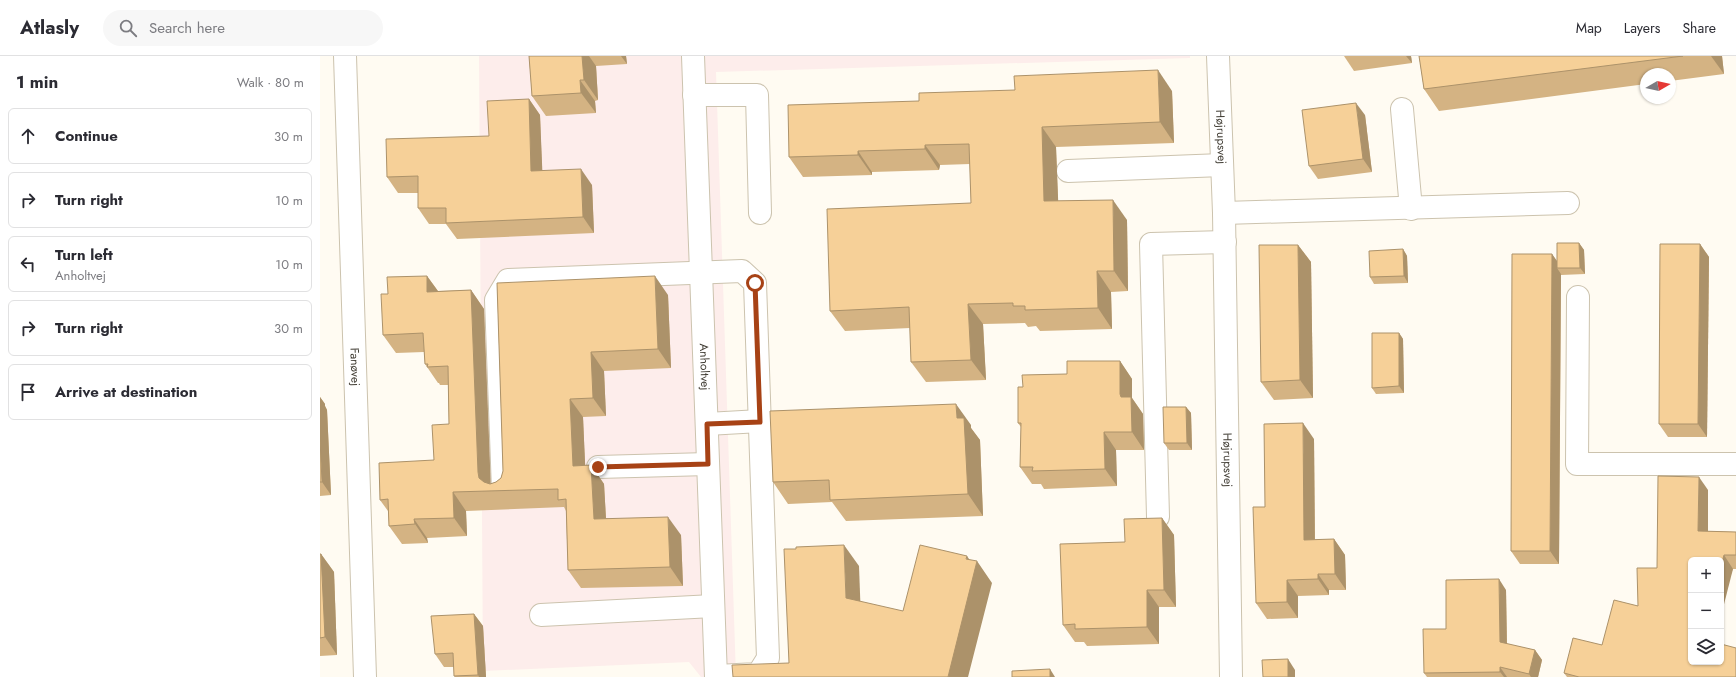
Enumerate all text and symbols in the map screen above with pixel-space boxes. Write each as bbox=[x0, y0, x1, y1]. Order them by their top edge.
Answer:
search box bbox=[103, 10, 383, 46]
text: Atlasly bbox=[20, 14, 79, 41]
icon: search bbox=[117, 17, 139, 39]
text: Search here bbox=[149, 17, 225, 39]
text: Map bbox=[1576, 18, 1602, 38]
text: Layers bbox=[1624, 18, 1660, 38]
text: Share bbox=[1682, 18, 1716, 38]
north arrow bbox=[1640, 68, 1676, 104]
text: 1 min bbox=[16, 70, 58, 94]
text: Walk · 80 m bbox=[237, 73, 304, 92]
street label: Højrupsvej bbox=[1211, 109, 1231, 165]
icon: ahead bbox=[17, 125, 39, 147]
text: Continue bbox=[55, 125, 118, 147]
text: 30 m bbox=[274, 127, 303, 146]
icon: right bbox=[17, 189, 39, 211]
text: Turn right bbox=[55, 189, 123, 211]
text: 10 m bbox=[275, 191, 303, 210]
text: Turn left bbox=[55, 244, 113, 266]
icon: left bbox=[17, 253, 39, 275]
text: 10 m bbox=[275, 255, 303, 274]
text: Anholtvej bbox=[55, 266, 106, 285]
route start bbox=[746, 274, 764, 292]
icon: right bbox=[17, 317, 39, 339]
text: Turn right bbox=[55, 317, 123, 339]
text: 30 m bbox=[274, 319, 303, 338]
street label: Anholtvej bbox=[695, 343, 714, 391]
street label: Fanøvej bbox=[345, 347, 365, 386]
icon: arrive bbox=[17, 381, 39, 403]
text: Arrive at destination bbox=[55, 381, 197, 403]
street label: Højrupsvej bbox=[1218, 432, 1237, 487]
route end bbox=[589, 458, 607, 476]
map controls bbox=[1688, 557, 1724, 665]
button: + bbox=[1688, 557, 1724, 593]
button: − bbox=[1688, 593, 1724, 629]
button: layers bbox=[1688, 629, 1724, 665]

